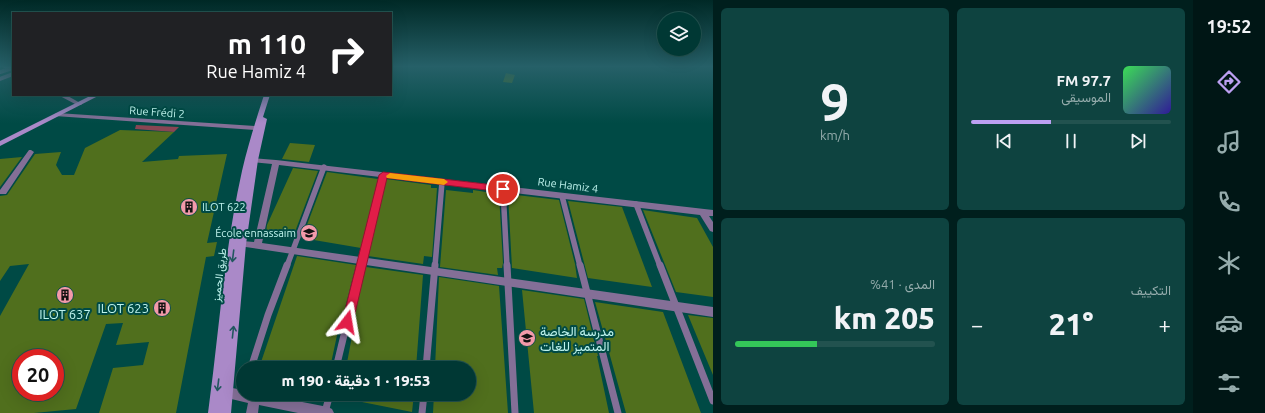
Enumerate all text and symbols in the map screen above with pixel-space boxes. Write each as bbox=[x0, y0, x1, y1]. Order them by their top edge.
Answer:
map controls bbox=[657, 12, 701, 56]
button: layers bbox=[657, 12, 701, 56]
text: 19:52 bbox=[1206, 16, 1252, 36]
text: 110 m bbox=[228, 28, 306, 59]
icon: right bbox=[320, 28, 372, 80]
text: Rue Hamiz 4 bbox=[206, 61, 306, 81]
icon: directions bbox=[1215, 68, 1243, 96]
text: 97.7 FM bbox=[1057, 72, 1111, 89]
text: 9 bbox=[820, 73, 850, 131]
text: الموسيقى bbox=[1061, 90, 1111, 104]
street label: Rue Frédi 2 bbox=[129, 104, 185, 120]
text: km/h bbox=[820, 128, 850, 142]
icon: music bbox=[1215, 128, 1243, 156]
icon: previous bbox=[993, 130, 1015, 152]
icon: pause bbox=[1060, 130, 1082, 152]
icon: next bbox=[1127, 130, 1149, 152]
pin bbox=[486, 172, 520, 206]
street label: Rue Hamiz 4 bbox=[537, 175, 599, 195]
icon: arrive bbox=[492, 178, 514, 200]
icon: phone bbox=[1215, 188, 1243, 216]
building icon: ILOT 622 bbox=[179, 197, 199, 217]
place label: ILOT 622 bbox=[202, 201, 246, 213]
school or university icon: École ennassaim bbox=[299, 223, 319, 243]
place label: École ennassaim bbox=[215, 226, 296, 239]
street label: طريق الحميز bbox=[210, 247, 229, 304]
one-way arrow bbox=[229, 249, 237, 262]
icon: climate bbox=[1215, 249, 1243, 277]
text: المدى · 41% bbox=[870, 277, 935, 291]
text: التكييف bbox=[1131, 283, 1171, 297]
building icon: ILOT 637 bbox=[55, 285, 75, 305]
building icon: ILOT 623 bbox=[152, 298, 172, 318]
place label: ILOT 623 bbox=[97, 301, 149, 315]
position arrow bbox=[326, 301, 368, 343]
text: 205 km bbox=[834, 301, 935, 335]
place label: ILOT 637 bbox=[39, 307, 91, 321]
text: 21° bbox=[1049, 307, 1093, 341]
icon: car bbox=[1215, 309, 1243, 337]
text: − bbox=[971, 312, 983, 337]
text: + bbox=[1159, 312, 1171, 337]
place label: مدرسة الخاصة المتميز للغات bbox=[540, 324, 614, 355]
one-way arrow bbox=[230, 326, 237, 339]
school or university icon: مدرسة الخاصة المتميز للغات bbox=[517, 328, 537, 348]
speed limit sign: 20 bbox=[12, 349, 64, 401]
icon: filters bbox=[1215, 369, 1243, 397]
text: 19:53 · 1 دقيقة · 190 m bbox=[282, 372, 430, 389]
one-way arrow bbox=[214, 378, 222, 391]

